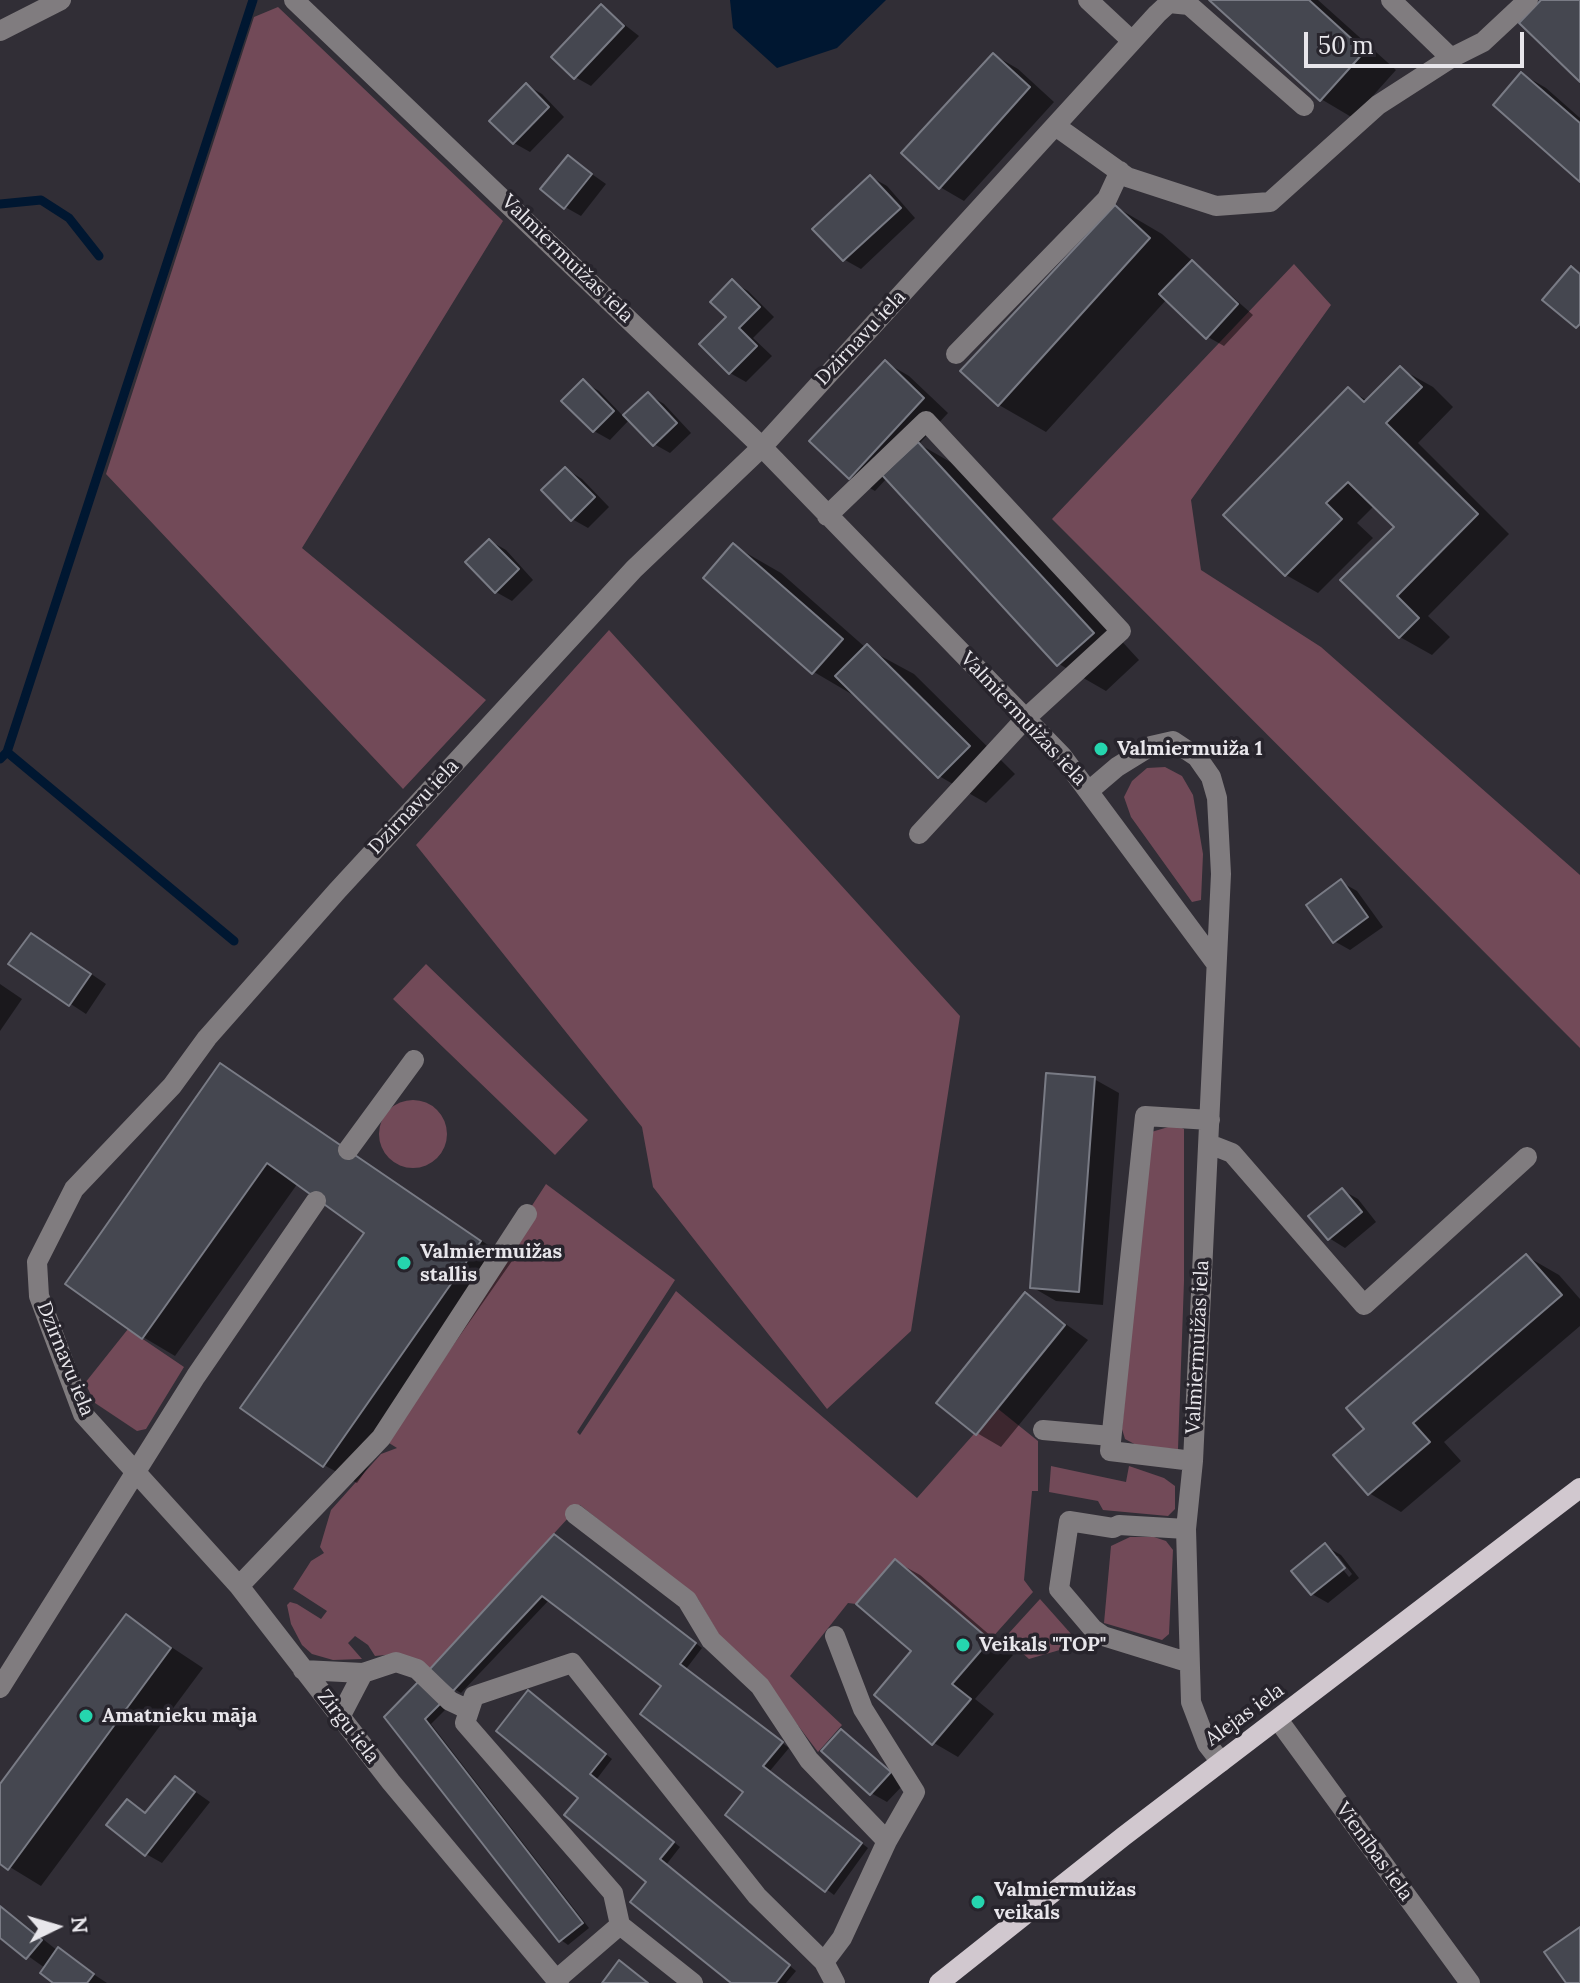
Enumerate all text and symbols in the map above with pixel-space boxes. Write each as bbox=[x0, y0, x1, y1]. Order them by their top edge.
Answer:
scale bar bbox=[1308, 16, 1528, 66]
text: 50 m bbox=[1318, 30, 1374, 61]
street label: Valmiermuižas iela bbox=[496, 190, 638, 328]
street label: Dzirnavu iela bbox=[811, 286, 911, 390]
street label: Valmiermuižas iela bbox=[955, 647, 1091, 791]
place label: Valmiermuiža 1 bbox=[1117, 737, 1263, 761]
marker: Valmiermuiža 1 bbox=[1092, 740, 1110, 758]
street label: Dzirnavu iela bbox=[364, 755, 464, 859]
place label: Valmiermuižas stallis bbox=[420, 1240, 562, 1287]
marker: Valmiermuižas stallis bbox=[395, 1254, 413, 1272]
street label: Valmiermuižas iela bbox=[1181, 1259, 1215, 1435]
street label: Dzirnavu iela bbox=[31, 1298, 99, 1420]
place label: Veikals "TOP" bbox=[979, 1633, 1106, 1657]
marker: Veikals "TOP" bbox=[954, 1636, 972, 1654]
street label: Alejas iela bbox=[1201, 1679, 1289, 1751]
street label: Zirgu iela bbox=[312, 1685, 384, 1769]
place label: Amatnieku māja bbox=[102, 1704, 257, 1728]
marker: Amatnieku māja bbox=[77, 1707, 95, 1725]
street label: Vienības iela bbox=[1330, 1798, 1418, 1906]
place label: Valmiermuižas veikals bbox=[994, 1878, 1136, 1925]
north arrow bbox=[16, 1887, 96, 1967]
marker: Valmiermuižas veikals bbox=[969, 1893, 987, 1911]
text: N bbox=[65, 1915, 95, 1935]

